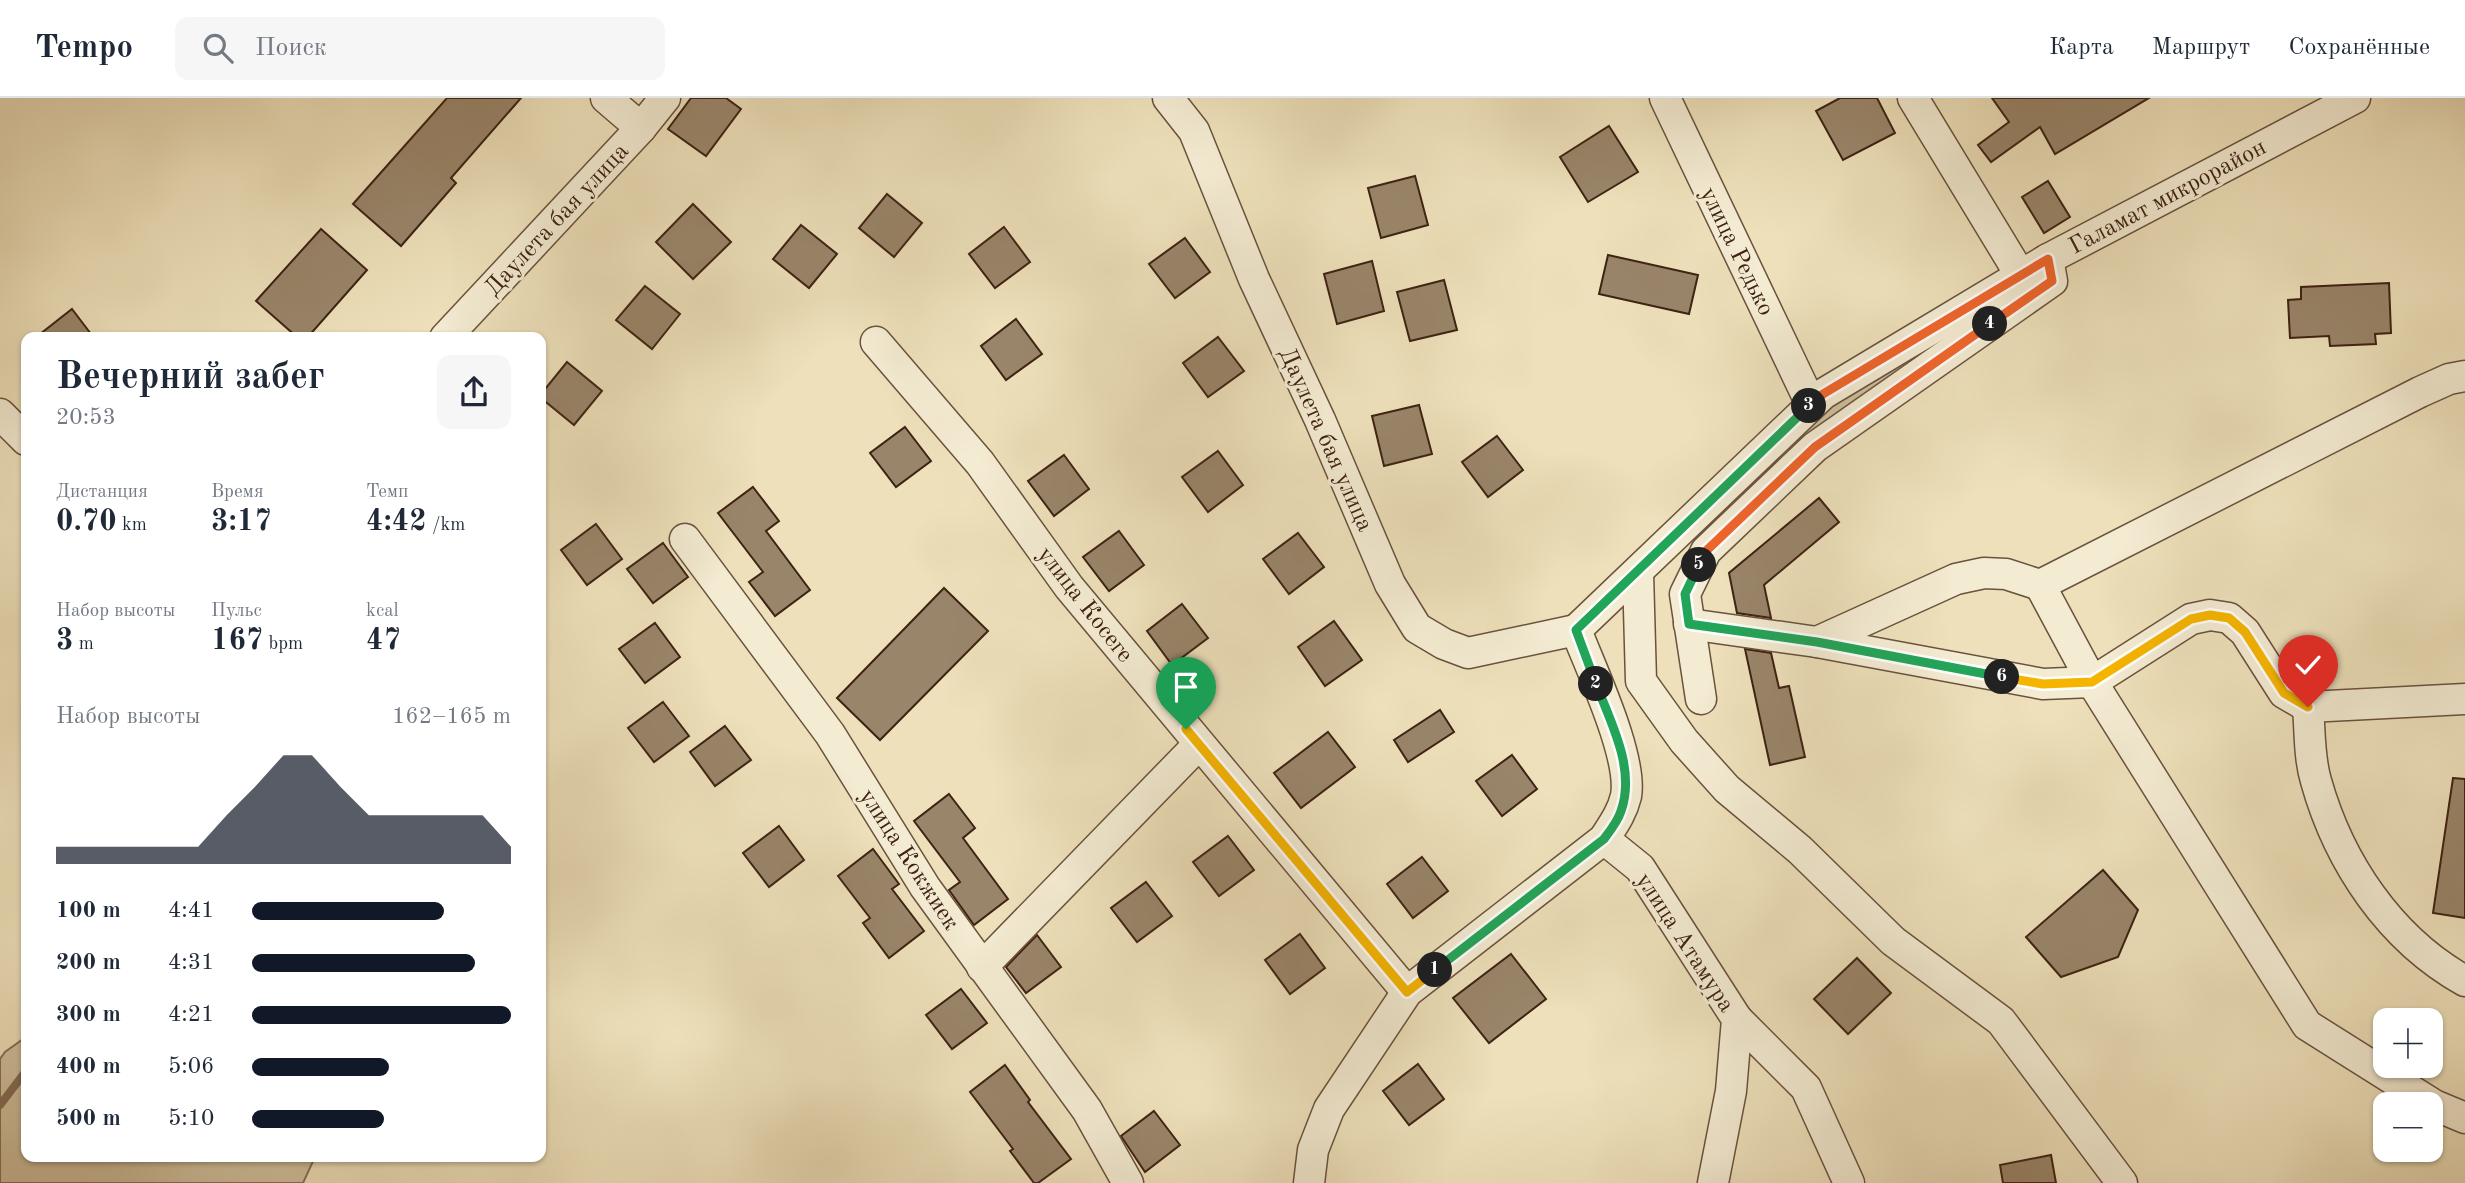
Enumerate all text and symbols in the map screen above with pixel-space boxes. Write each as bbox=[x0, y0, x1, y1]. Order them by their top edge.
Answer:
search box bbox=[175, 17, 665, 80]
icon: search bbox=[199, 29, 237, 67]
text: Tempo bbox=[35, 32, 133, 65]
text: Поиск bbox=[255, 35, 327, 61]
text: Карта bbox=[2049, 36, 2114, 60]
text: Маршрут bbox=[2152, 36, 2250, 60]
text: Сохранённые bbox=[2288, 36, 2430, 60]
street label: Галамат микрорайон bbox=[2066, 136, 2270, 260]
street label: Даулета бая улица bbox=[481, 140, 634, 301]
street label: улица Редько bbox=[1695, 184, 1778, 320]
pin: 4 bbox=[1972, 306, 2008, 342]
text: 4 bbox=[1984, 314, 1995, 333]
street label: Даулета бая улица bbox=[1274, 344, 1377, 535]
button: share bbox=[437, 355, 511, 429]
text: Вечерний забег bbox=[56, 359, 325, 397]
pin: 3 bbox=[1792, 388, 1826, 424]
text: 3 bbox=[1803, 396, 1814, 415]
text: 20:53 bbox=[56, 406, 116, 429]
text: Дистанция bbox=[56, 483, 148, 502]
text: Время bbox=[211, 483, 264, 502]
text: Темп bbox=[366, 483, 408, 502]
text: 0.70 bbox=[56, 507, 117, 537]
text: 3:17 bbox=[211, 507, 272, 537]
text: 4:42 bbox=[366, 507, 427, 537]
text: km bbox=[117, 516, 147, 535]
text: /km bbox=[427, 516, 465, 535]
street label: улица Косеге bbox=[1032, 543, 1137, 667]
pin: 5 bbox=[1682, 547, 1716, 582]
text: 5 bbox=[1693, 555, 1704, 574]
text: Набор высоты bbox=[56, 602, 175, 621]
text: Пульс bbox=[211, 602, 262, 621]
text: kcal bbox=[366, 602, 399, 621]
text: 3 bbox=[56, 626, 73, 656]
text: 167 bbox=[211, 626, 263, 656]
text: 47 bbox=[366, 626, 401, 656]
text: m bbox=[73, 635, 94, 654]
text: bpm bbox=[263, 635, 303, 654]
pin bbox=[2278, 635, 2338, 707]
icon: check bbox=[2289, 646, 2327, 684]
pin bbox=[1156, 657, 1216, 729]
pin: 6 bbox=[1984, 660, 2020, 694]
pin: 2 bbox=[1578, 666, 1614, 702]
text: 6 bbox=[1996, 667, 2007, 686]
icon: arrive bbox=[1167, 668, 1205, 706]
text: 2 bbox=[1590, 674, 1601, 693]
text: Набор высоты bbox=[56, 705, 200, 728]
text: 162–165 m bbox=[392, 705, 511, 728]
street label: улица Кокжиек bbox=[854, 785, 963, 935]
street label: улица Атамура bbox=[1631, 869, 1738, 1017]
text: 100 m bbox=[56, 899, 121, 922]
text: 4:41 bbox=[168, 899, 214, 922]
text: 200 m bbox=[56, 951, 121, 974]
text: 4:31 bbox=[168, 951, 214, 974]
pin: 1 bbox=[1418, 952, 1452, 988]
text: 1 bbox=[1429, 960, 1440, 979]
text: 300 m bbox=[56, 1003, 121, 1026]
text: 4:21 bbox=[168, 1003, 214, 1026]
map controls bbox=[2373, 1008, 2443, 1162]
button: + bbox=[2373, 1008, 2443, 1078]
text: 400 m bbox=[56, 1055, 121, 1078]
text: 5:06 bbox=[168, 1055, 214, 1078]
button: − bbox=[2373, 1092, 2443, 1162]
text: 500 m bbox=[56, 1107, 121, 1130]
text: 5:10 bbox=[168, 1107, 214, 1130]

